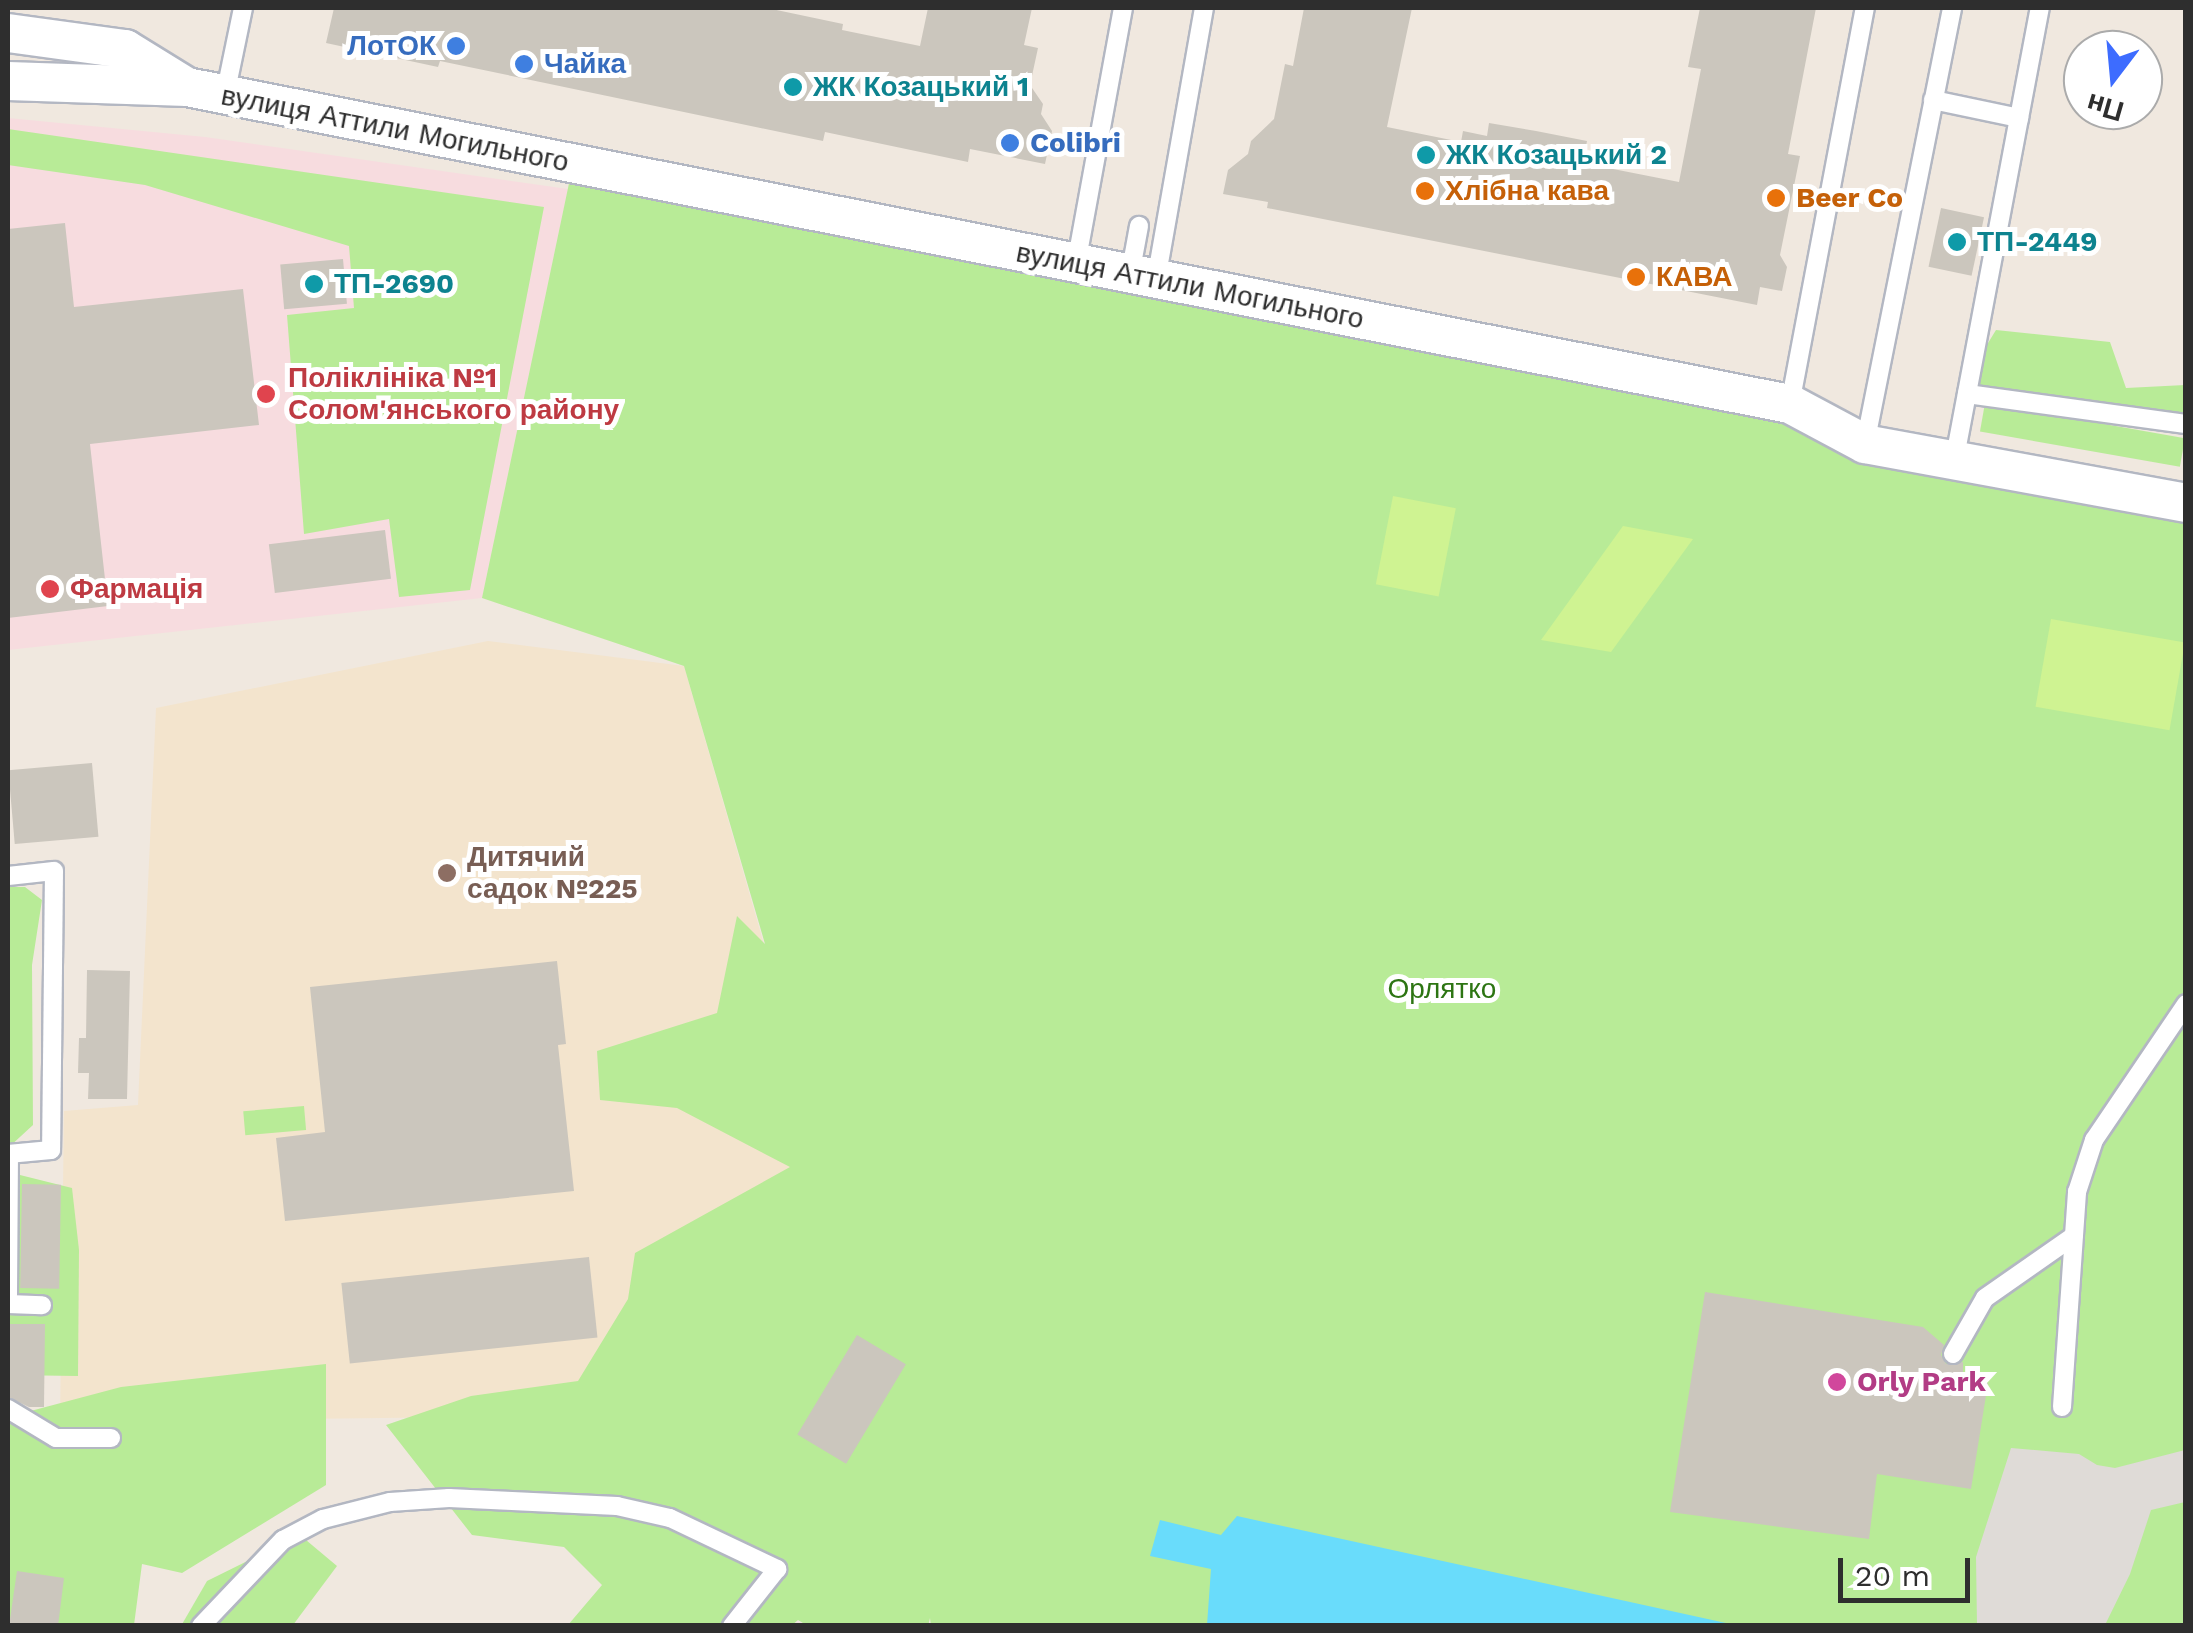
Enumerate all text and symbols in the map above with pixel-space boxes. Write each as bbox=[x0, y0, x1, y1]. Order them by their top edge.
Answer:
place label: ЛотОК bbox=[347, 29, 436, 63]
north arrow bbox=[2063, 30, 2163, 130]
marker: ЛотОК bbox=[445, 35, 467, 57]
place label: Чайка bbox=[544, 47, 626, 81]
marker: Чайка bbox=[513, 53, 535, 75]
place label: ЖК Козацький 1 bbox=[813, 70, 1029, 104]
marker: ЖК Козацький 1 bbox=[782, 76, 804, 98]
street label: вулиця Аттили Могильного bbox=[218, 79, 572, 179]
text: Пн bbox=[2083, 86, 2128, 128]
place label: Colibri bbox=[1030, 126, 1121, 160]
marker: Colibri bbox=[999, 132, 1021, 154]
place label: ЖК Козацький 2 bbox=[1446, 138, 1667, 172]
marker: ЖК Козацький 2 bbox=[1415, 144, 1437, 166]
place label: Хлібна кава bbox=[1445, 174, 1609, 208]
marker: Хлібна кава bbox=[1414, 180, 1436, 202]
place label: Beer Co bbox=[1796, 181, 1903, 215]
marker: Beer Co bbox=[1765, 187, 1787, 209]
place label: ТП-2449 bbox=[1977, 225, 2098, 259]
marker: ТП-2449 bbox=[1946, 231, 1968, 253]
street label: вулиця Аттили Могильного bbox=[1013, 236, 1367, 336]
place label: КАВА bbox=[1656, 260, 1732, 294]
marker: КАВА bbox=[1625, 266, 1647, 288]
place label: ТП-2690 bbox=[334, 267, 454, 301]
marker: ТП-2690 bbox=[303, 273, 325, 295]
place label: Поліклініка №1 Солом'янського району bbox=[288, 361, 619, 427]
marker: Поліклініка №1 Солом'янського району bbox=[253, 381, 279, 407]
place label: Фармація bbox=[70, 572, 203, 606]
marker: Фармація bbox=[39, 578, 61, 600]
place label: Дитячий садок №225 bbox=[467, 840, 638, 906]
marker: Дитячий садок №225 bbox=[436, 862, 458, 884]
park label: Орлятко bbox=[1388, 972, 1496, 1006]
place label: Orly Park bbox=[1857, 1365, 1986, 1399]
marker: Orly Park bbox=[1826, 1371, 1848, 1393]
scale bar bbox=[1843, 1538, 1976, 1600]
text: 20 m bbox=[1855, 1558, 1930, 1593]

